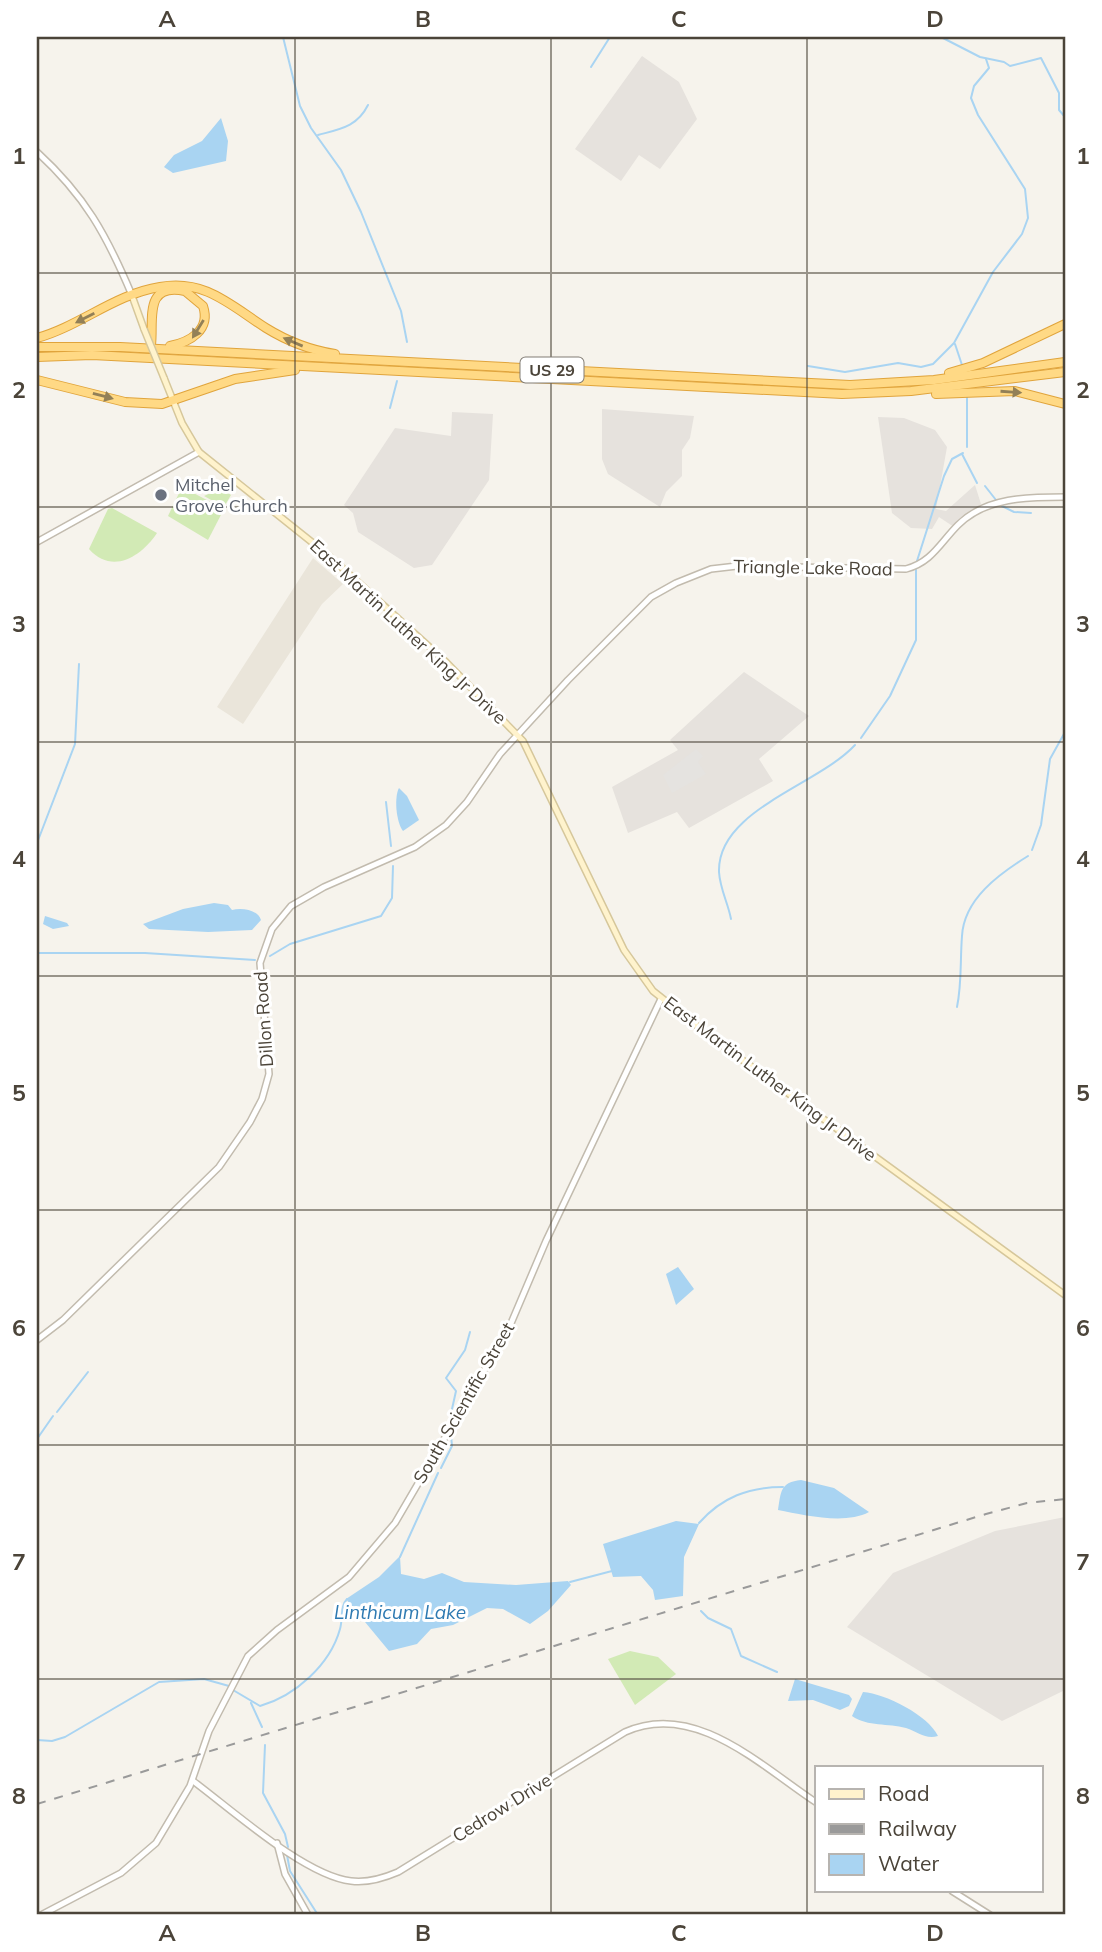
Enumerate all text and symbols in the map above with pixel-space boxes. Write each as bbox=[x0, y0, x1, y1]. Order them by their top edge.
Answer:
text: A bbox=[158, 4, 176, 33]
text: B bbox=[415, 4, 431, 33]
text: C bbox=[671, 4, 687, 33]
text: D bbox=[926, 4, 944, 33]
text: 1 bbox=[12, 141, 26, 170]
text: 1 bbox=[1076, 141, 1090, 170]
one-way arrow bbox=[75, 313, 95, 324]
one-way arrow bbox=[192, 319, 205, 339]
one-way arrow bbox=[282, 336, 303, 347]
road number: US 29 bbox=[520, 358, 584, 382]
text: 2 bbox=[12, 375, 26, 404]
text: 2 bbox=[1076, 375, 1090, 404]
one-way arrow bbox=[1000, 386, 1022, 397]
one-way arrow bbox=[93, 392, 114, 402]
place label: Mitchel Grove Church bbox=[175, 473, 288, 517]
marker: Mitchel Grove Church bbox=[153, 487, 169, 503]
street label: East Martin Luther King Jr Drive bbox=[305, 534, 511, 729]
street label: Triangle Lake Road bbox=[733, 555, 893, 580]
text: 3 bbox=[12, 609, 26, 638]
text: 3 bbox=[1076, 609, 1090, 638]
text: 4 bbox=[12, 844, 26, 873]
text: 4 bbox=[1076, 844, 1090, 873]
street label: Dillon Road bbox=[249, 970, 278, 1068]
street label: East Martin Luther King Jr Drive bbox=[659, 991, 881, 1166]
text: 5 bbox=[12, 1078, 26, 1107]
text: 5 bbox=[1076, 1078, 1090, 1107]
text: 6 bbox=[12, 1313, 26, 1342]
text: 6 bbox=[1076, 1313, 1090, 1342]
street label: South Scientific Street bbox=[408, 1318, 519, 1488]
text: 7 bbox=[12, 1547, 26, 1576]
text: 7 bbox=[1076, 1547, 1090, 1576]
water label: Linthicum Lake bbox=[334, 1600, 466, 1624]
legend bbox=[815, 1766, 1042, 1892]
street label: Cedrow Drive bbox=[448, 1768, 556, 1847]
text: Road bbox=[878, 1780, 929, 1806]
text: 8 bbox=[12, 1781, 26, 1810]
text: 8 bbox=[1076, 1781, 1090, 1810]
text: Railway bbox=[878, 1815, 957, 1841]
text: Water bbox=[878, 1850, 939, 1876]
text: A bbox=[158, 1918, 176, 1947]
text: B bbox=[415, 1918, 431, 1947]
text: C bbox=[671, 1918, 687, 1947]
text: D bbox=[926, 1918, 944, 1947]

